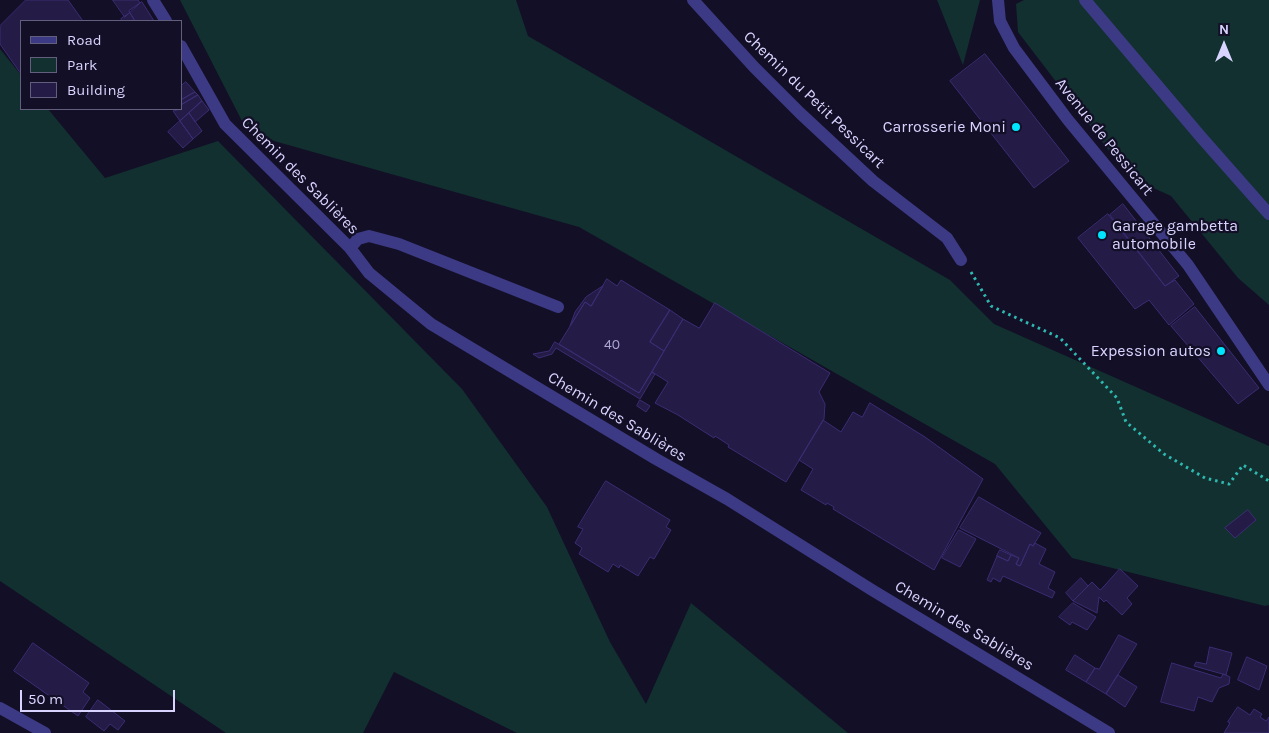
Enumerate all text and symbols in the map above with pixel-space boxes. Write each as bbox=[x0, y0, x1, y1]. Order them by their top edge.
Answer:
legend bbox=[20, 20, 182, 110]
north arrow bbox=[1199, 20, 1249, 70]
text: N bbox=[1219, 21, 1229, 38]
street label: Chemin du Petit Pessicart bbox=[739, 27, 889, 173]
text: Road bbox=[67, 31, 102, 49]
text: Park bbox=[67, 56, 97, 74]
street label: Avenue de Pessicart bbox=[1051, 74, 1157, 200]
text: Building bbox=[67, 81, 125, 99]
street label: Chemin des Sablières bbox=[237, 113, 363, 239]
place label: Carrosserie Moni bbox=[883, 117, 1006, 137]
marker: Carrosserie Moni bbox=[1010, 121, 1022, 133]
place label: Garage gambetta automobile bbox=[1112, 216, 1238, 254]
marker: Garage gambetta automobile bbox=[1096, 229, 1108, 241]
house number: 40 bbox=[604, 337, 620, 353]
place label: Expession autos bbox=[1091, 341, 1211, 361]
marker: Expession autos bbox=[1215, 345, 1227, 357]
street label: Chemin des Sablières bbox=[544, 368, 690, 466]
street label: Chemin des Sablières bbox=[891, 577, 1037, 675]
scale bar bbox=[22, 680, 178, 712]
text: 50 m bbox=[28, 690, 63, 708]

